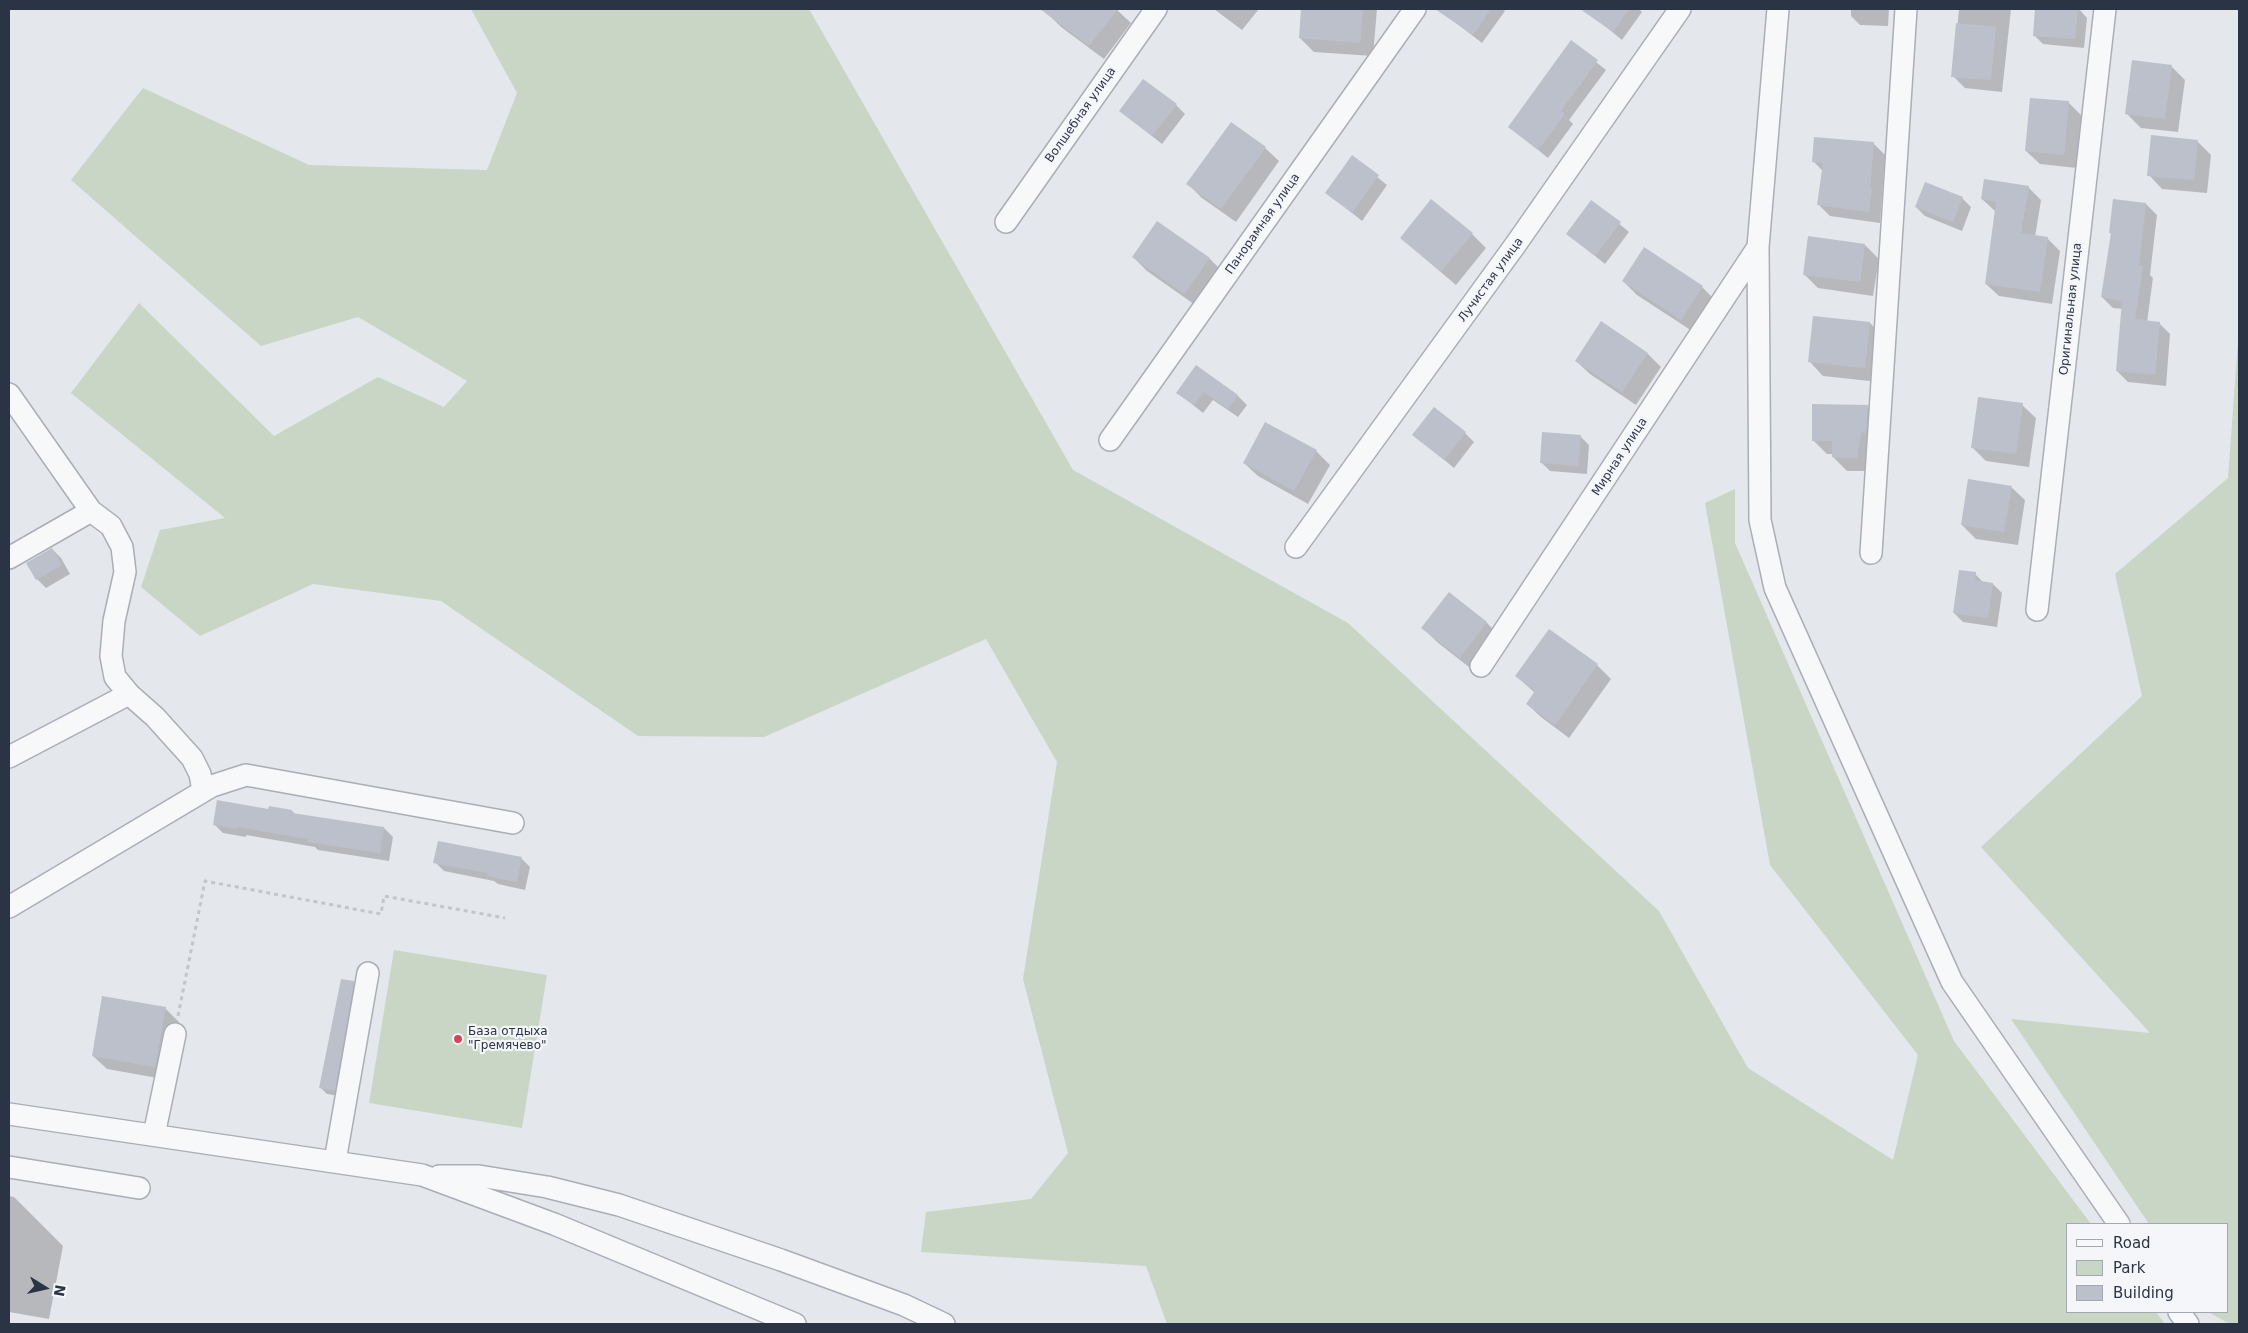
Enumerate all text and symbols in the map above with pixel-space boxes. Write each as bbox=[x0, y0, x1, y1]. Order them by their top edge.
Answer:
street label: Волшебная улица bbox=[1043, 64, 1119, 166]
street label: Панорамная улица bbox=[1223, 171, 1303, 277]
street label: Лучистая улица bbox=[1455, 235, 1527, 325]
street label: Оригинальная улица bbox=[2057, 242, 2085, 376]
street label: Мирная улица bbox=[1589, 415, 1651, 499]
place label: База отдыха "Гремячево" bbox=[468, 1025, 548, 1053]
marker: База отдыха "Гремячево" bbox=[452, 1033, 464, 1045]
legend bbox=[2066, 1223, 2228, 1313]
text: Road bbox=[2113, 1234, 2151, 1252]
text: Park bbox=[2113, 1259, 2145, 1277]
north arrow bbox=[20, 1263, 70, 1313]
text: N bbox=[51, 1283, 69, 1298]
text: Building bbox=[2113, 1284, 2174, 1302]

